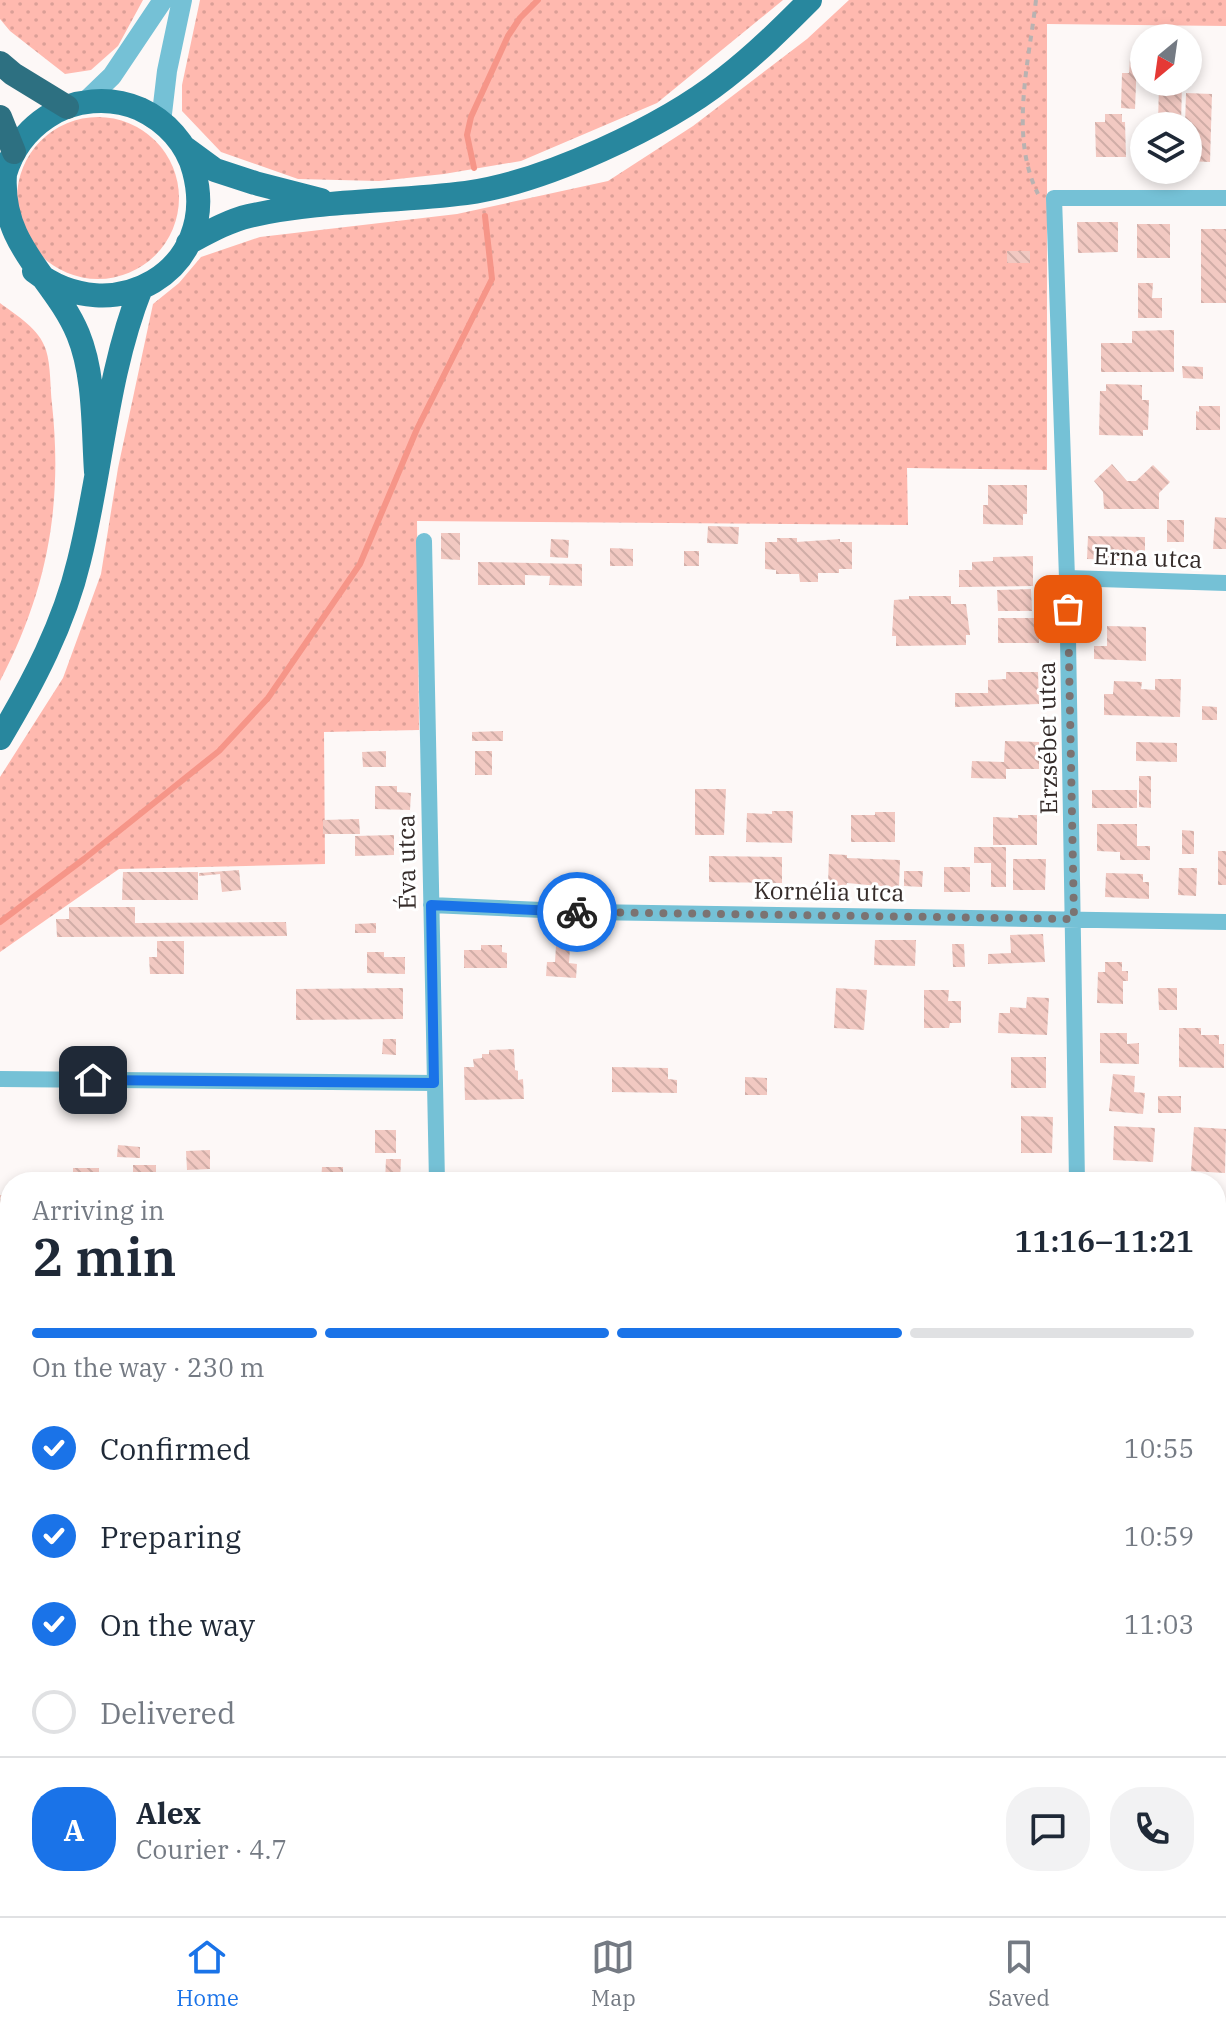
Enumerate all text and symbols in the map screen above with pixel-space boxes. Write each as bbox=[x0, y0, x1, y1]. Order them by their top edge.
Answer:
north arrow bbox=[1130, 24, 1202, 96]
map controls bbox=[1130, 24, 1202, 184]
button: layers bbox=[1130, 112, 1202, 184]
street label: Erna utca bbox=[1093, 539, 1203, 575]
pin bbox=[1034, 575, 1102, 643]
icon: bag bbox=[1046, 587, 1090, 631]
street label: Erzsébet utca bbox=[1030, 661, 1064, 815]
street label: Éva utca bbox=[389, 814, 423, 910]
courier bbox=[537, 872, 617, 952]
street label: Kornélia utca bbox=[753, 874, 905, 908]
icon: bike bbox=[555, 890, 599, 934]
pin bbox=[59, 1046, 127, 1114]
icon: home bbox=[71, 1058, 115, 1102]
text: Arriving in bbox=[32, 1193, 165, 1227]
text: 11:16–11:21 bbox=[1014, 1221, 1194, 1260]
text: 2 min bbox=[32, 1223, 177, 1290]
text: On the way · 230 m bbox=[32, 1350, 265, 1384]
icon: check bbox=[32, 1426, 76, 1470]
text: Confirmed bbox=[100, 1429, 251, 1468]
text: 10:55 bbox=[1124, 1431, 1194, 1465]
icon: check bbox=[32, 1514, 76, 1558]
text: Preparing bbox=[100, 1517, 241, 1556]
text: 10:59 bbox=[1124, 1519, 1194, 1553]
icon: check bbox=[32, 1602, 76, 1646]
text: On the way bbox=[100, 1605, 255, 1644]
text: 11:03 bbox=[1124, 1607, 1194, 1641]
text: Delivered bbox=[100, 1693, 235, 1732]
button: chat bbox=[1006, 1787, 1090, 1871]
button: phone bbox=[1110, 1787, 1194, 1871]
text: Alex bbox=[136, 1793, 201, 1832]
text: A bbox=[64, 1810, 84, 1849]
text: Courier · 4.7 bbox=[136, 1832, 287, 1866]
tab: Home bbox=[176, 1935, 239, 2012]
tab: Map bbox=[591, 1935, 636, 2012]
tab: Saved bbox=[988, 1935, 1050, 2012]

